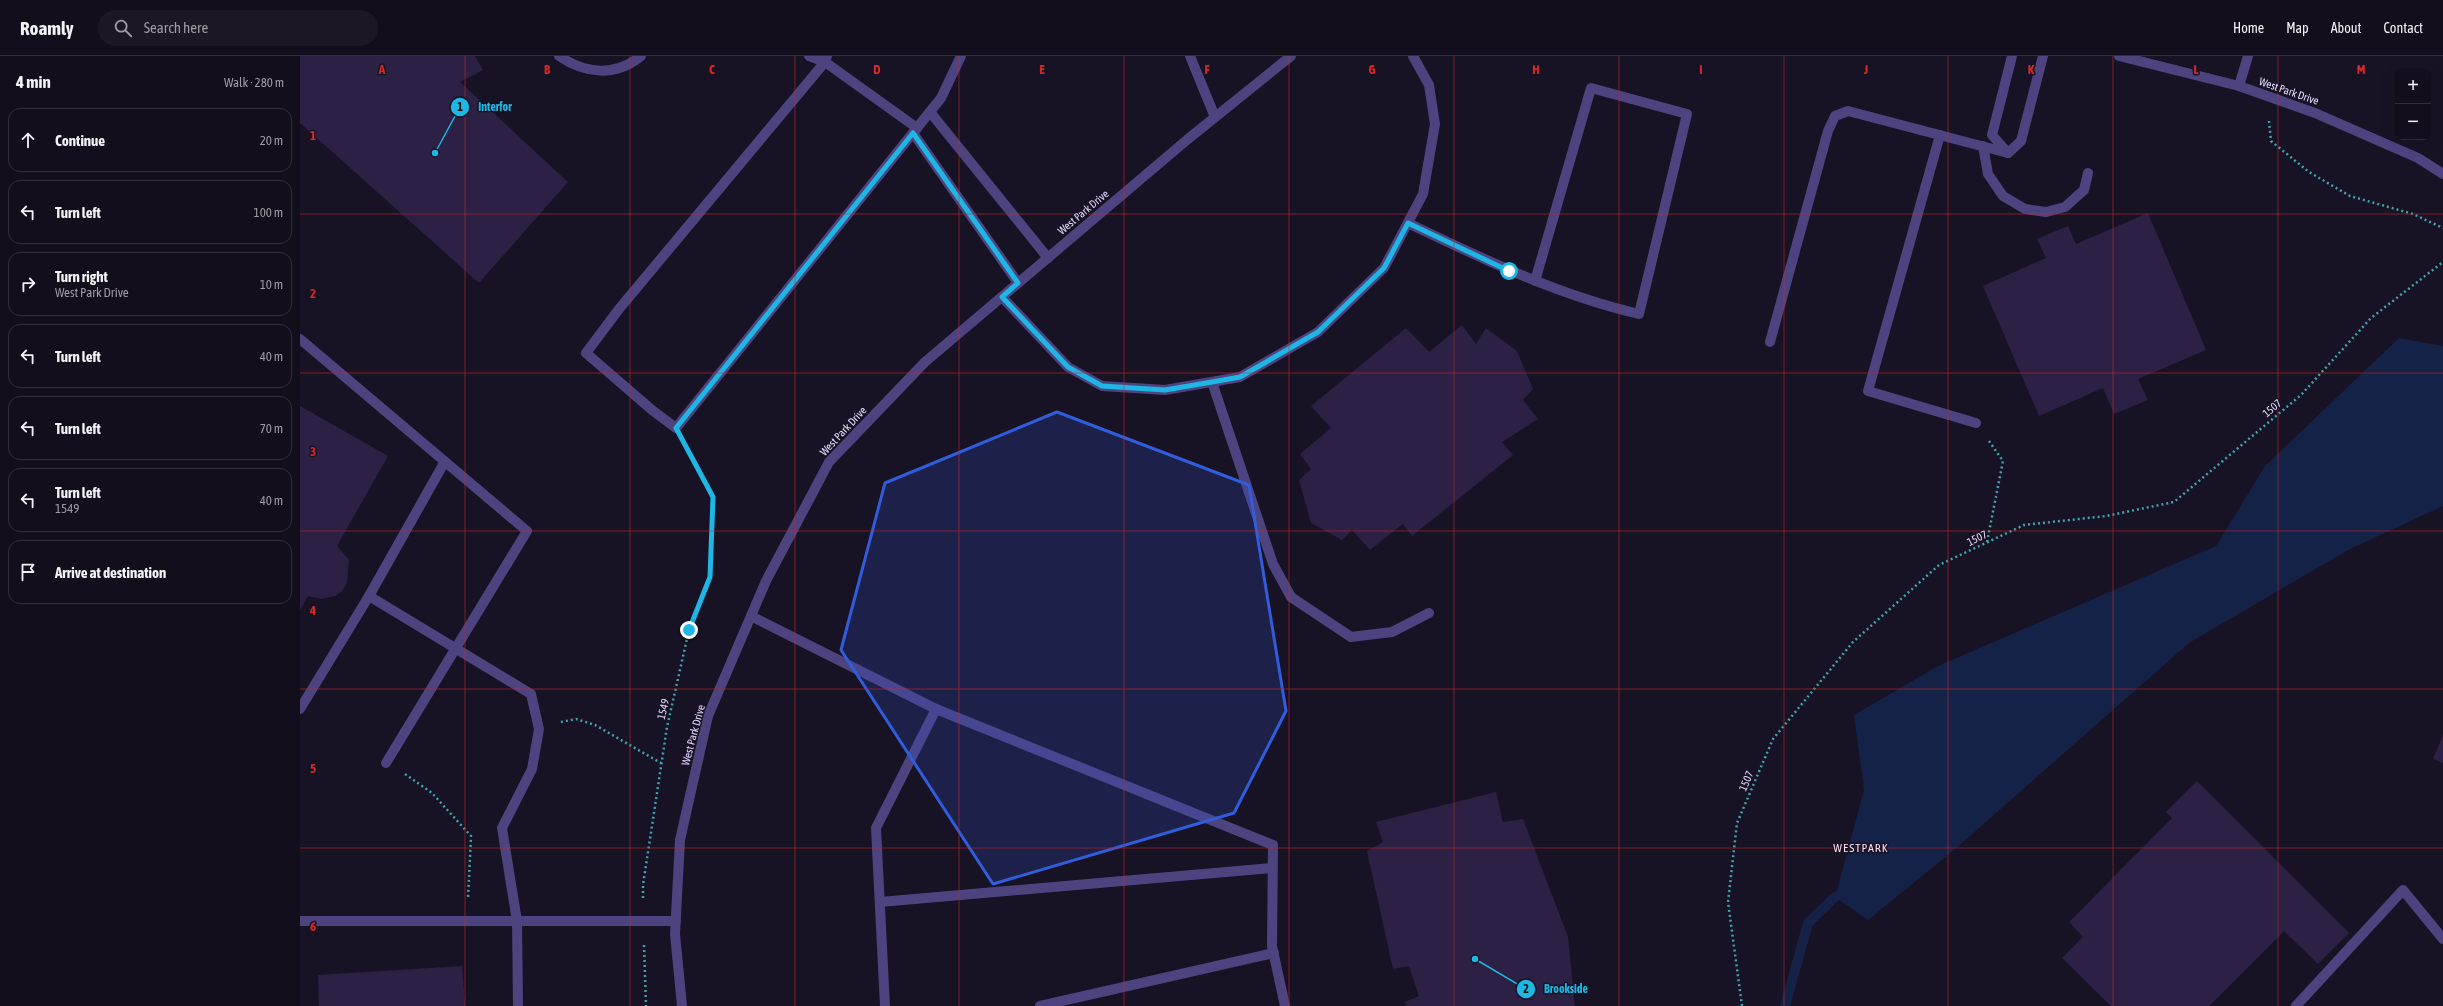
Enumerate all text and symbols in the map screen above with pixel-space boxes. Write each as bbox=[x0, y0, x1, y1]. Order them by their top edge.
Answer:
search box bbox=[98, 10, 378, 46]
text: Roamly bbox=[20, 17, 74, 39]
icon: search bbox=[112, 17, 134, 39]
text: Search here bbox=[144, 19, 208, 36]
text: Home bbox=[2233, 20, 2264, 36]
text: Map bbox=[2286, 20, 2309, 36]
text: About bbox=[2331, 20, 2362, 36]
text: Contact bbox=[2384, 20, 2423, 36]
text: A bbox=[378, 62, 386, 77]
text: B bbox=[544, 62, 551, 77]
text: C bbox=[709, 62, 715, 77]
text: D bbox=[873, 62, 881, 77]
text: E bbox=[1039, 62, 1045, 77]
text: F bbox=[1204, 62, 1210, 77]
text: G bbox=[1369, 62, 1376, 77]
text: H bbox=[1532, 62, 1540, 77]
text: I bbox=[1699, 62, 1703, 77]
text: J bbox=[1863, 62, 1868, 77]
text: K bbox=[2028, 62, 2035, 77]
text: L bbox=[2193, 62, 2199, 77]
text: M bbox=[2357, 62, 2366, 77]
map controls bbox=[2395, 68, 2431, 140]
button: + bbox=[2395, 68, 2431, 104]
text: 4 min bbox=[16, 72, 51, 92]
text: Walk · 280 m bbox=[224, 75, 284, 90]
street label: West Park Drive bbox=[2258, 75, 2320, 107]
callout: Interfor bbox=[450, 95, 520, 119]
text: 1 bbox=[457, 100, 463, 114]
text: Interfor bbox=[478, 100, 512, 114]
button: − bbox=[2395, 104, 2431, 140]
text: 1 bbox=[310, 128, 316, 143]
icon: ahead bbox=[17, 129, 39, 151]
text: Continue bbox=[55, 132, 105, 149]
text: 20 m bbox=[260, 133, 283, 148]
street label: West Park Drive bbox=[1055, 187, 1111, 237]
icon: left bbox=[17, 201, 39, 223]
text: Turn left bbox=[55, 204, 101, 221]
text: 100 m bbox=[254, 205, 283, 220]
route start bbox=[1500, 262, 1518, 280]
text: Turn right bbox=[55, 268, 108, 285]
icon: right bbox=[17, 273, 39, 295]
text: 10 m bbox=[260, 277, 283, 292]
text: West Park Drive bbox=[55, 285, 129, 300]
text: 2 bbox=[310, 286, 316, 301]
icon: left bbox=[17, 345, 39, 367]
text: Turn left bbox=[55, 348, 101, 365]
text: 40 m bbox=[260, 349, 283, 364]
street label: 1507 bbox=[2260, 397, 2284, 419]
street label: West Park Drive bbox=[817, 404, 869, 458]
icon: left bbox=[17, 417, 39, 439]
text: Turn left bbox=[55, 420, 101, 437]
text: 70 m bbox=[260, 421, 283, 436]
text: 3 bbox=[310, 444, 316, 459]
text: Turn left bbox=[55, 484, 101, 501]
icon: left bbox=[17, 489, 39, 511]
text: 40 m bbox=[260, 493, 283, 508]
text: 1549 bbox=[55, 501, 79, 516]
street label: 1507 bbox=[1965, 528, 1989, 548]
icon: arrive bbox=[17, 561, 39, 583]
text: Arrive at destination bbox=[55, 564, 166, 581]
text: 4 bbox=[309, 603, 316, 618]
route end bbox=[680, 621, 698, 639]
street label: 1549 bbox=[655, 698, 671, 720]
street label: West Park Drive bbox=[679, 703, 707, 767]
text: 5 bbox=[310, 761, 316, 776]
street label: 1507 bbox=[1736, 769, 1756, 793]
district label: WESTPARK bbox=[1833, 841, 1889, 855]
text: 6 bbox=[310, 919, 316, 934]
callout: Brookside bbox=[1516, 977, 1595, 1001]
text: 2 bbox=[1523, 982, 1529, 996]
text: Brookside bbox=[1544, 982, 1589, 996]

